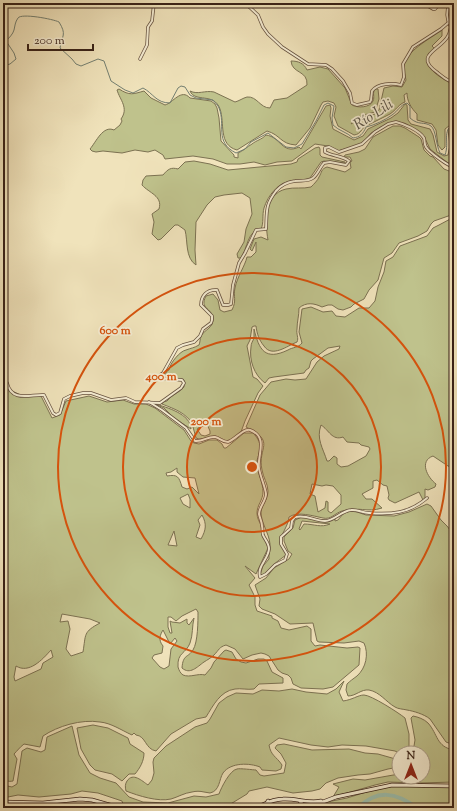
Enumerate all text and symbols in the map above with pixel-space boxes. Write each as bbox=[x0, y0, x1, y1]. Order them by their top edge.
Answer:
scale bar bbox=[28, 26, 93, 52]
text: 200 m bbox=[34, 32, 65, 50]
water label: Río Lili bbox=[350, 94, 398, 136]
text: 600 m bbox=[99, 322, 131, 340]
text: 400 m bbox=[144, 368, 177, 386]
text: 200 m bbox=[191, 413, 221, 431]
centre of rings bbox=[245, 460, 259, 474]
north arrow bbox=[391, 745, 431, 785]
text: N bbox=[406, 748, 416, 764]

